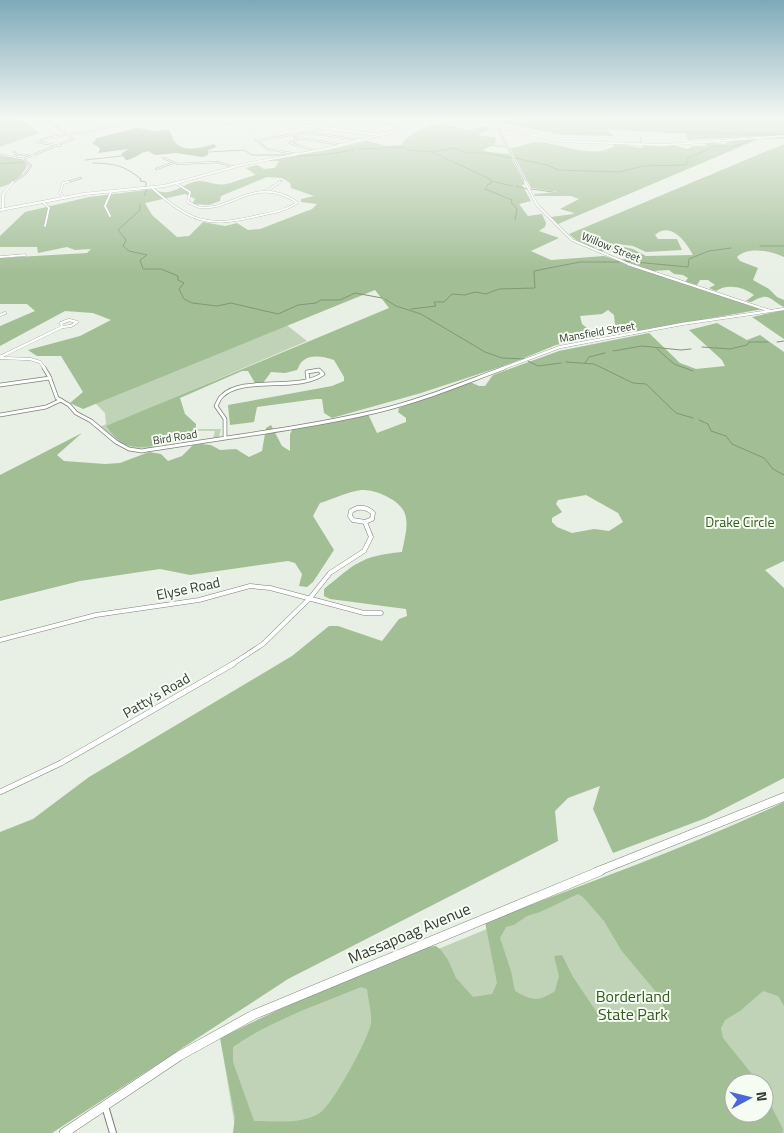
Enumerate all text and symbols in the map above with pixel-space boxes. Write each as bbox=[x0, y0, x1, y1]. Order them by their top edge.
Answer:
street label: Willow Street bbox=[579, 228, 643, 266]
street label: Mansfield Street bbox=[558, 317, 636, 347]
street label: Bird Road bbox=[152, 426, 199, 448]
park label: Drake Circle bbox=[705, 511, 775, 532]
street label: Elyse Road bbox=[154, 571, 222, 605]
street label: Patty's Road bbox=[118, 667, 194, 723]
street label: Massapoag Avenue bbox=[344, 896, 474, 970]
park label: Borderland State Park bbox=[596, 984, 670, 1026]
north arrow bbox=[724, 1073, 774, 1123]
text: N bbox=[751, 1090, 773, 1102]

